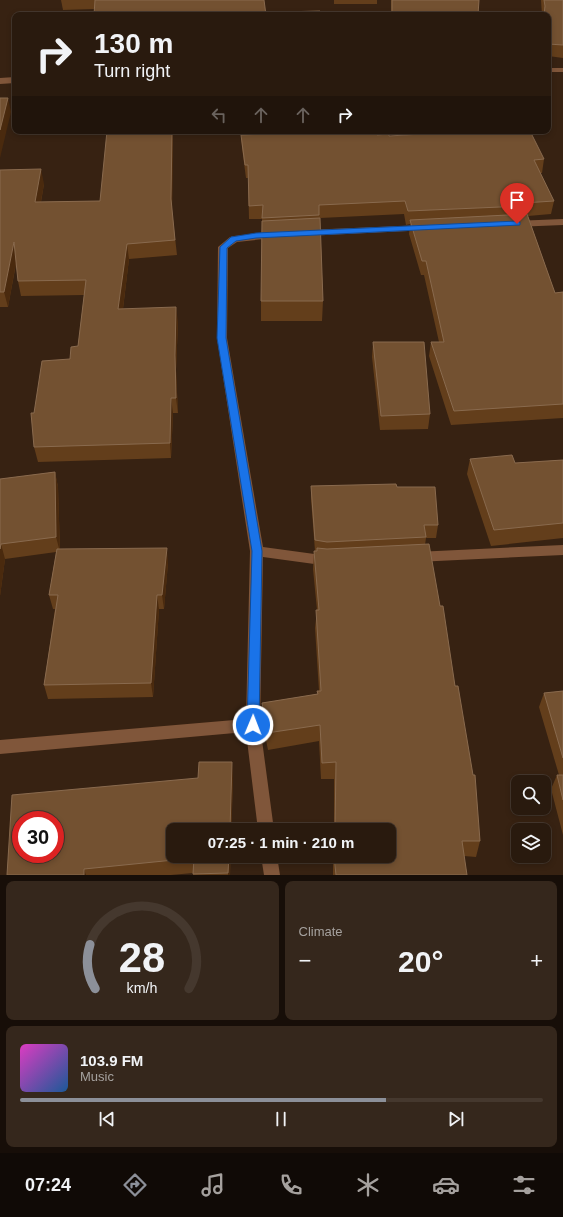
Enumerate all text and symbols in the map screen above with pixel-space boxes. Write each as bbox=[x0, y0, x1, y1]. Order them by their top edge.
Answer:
icon: right bbox=[28, 28, 80, 80]
text: 130 m bbox=[94, 28, 173, 59]
text: Turn right bbox=[94, 61, 170, 81]
icon: left bbox=[208, 104, 230, 126]
icon: ahead bbox=[250, 104, 272, 126]
icon: ahead bbox=[292, 104, 314, 126]
icon: right bbox=[334, 104, 356, 126]
pin bbox=[500, 183, 534, 224]
icon: arrive bbox=[506, 189, 528, 211]
position arrow bbox=[232, 704, 274, 746]
map controls bbox=[511, 775, 551, 863]
button: search bbox=[511, 775, 551, 815]
speed limit sign: 30 bbox=[12, 811, 64, 863]
button: layers bbox=[511, 823, 551, 863]
text: 07:25 · 1 min · 210 m bbox=[208, 834, 354, 851]
text: Climate bbox=[299, 924, 343, 939]
text: 28 bbox=[119, 933, 165, 980]
text: 20° bbox=[398, 945, 443, 978]
text: − bbox=[299, 948, 311, 973]
text: + bbox=[530, 948, 543, 973]
text: km/h bbox=[127, 979, 158, 995]
text: 103.9 FM bbox=[80, 1052, 143, 1069]
text: Music bbox=[80, 1069, 114, 1084]
icon: previous bbox=[96, 1108, 118, 1130]
icon: pause bbox=[270, 1108, 292, 1130]
icon: next bbox=[445, 1108, 467, 1130]
icon: directions bbox=[121, 1171, 149, 1199]
icon: music bbox=[199, 1171, 227, 1199]
icon: phone bbox=[277, 1171, 305, 1199]
icon: climate bbox=[354, 1171, 382, 1199]
icon: car bbox=[432, 1171, 460, 1199]
icon: filters bbox=[510, 1171, 538, 1199]
text: 07:24 bbox=[25, 1175, 71, 1195]

